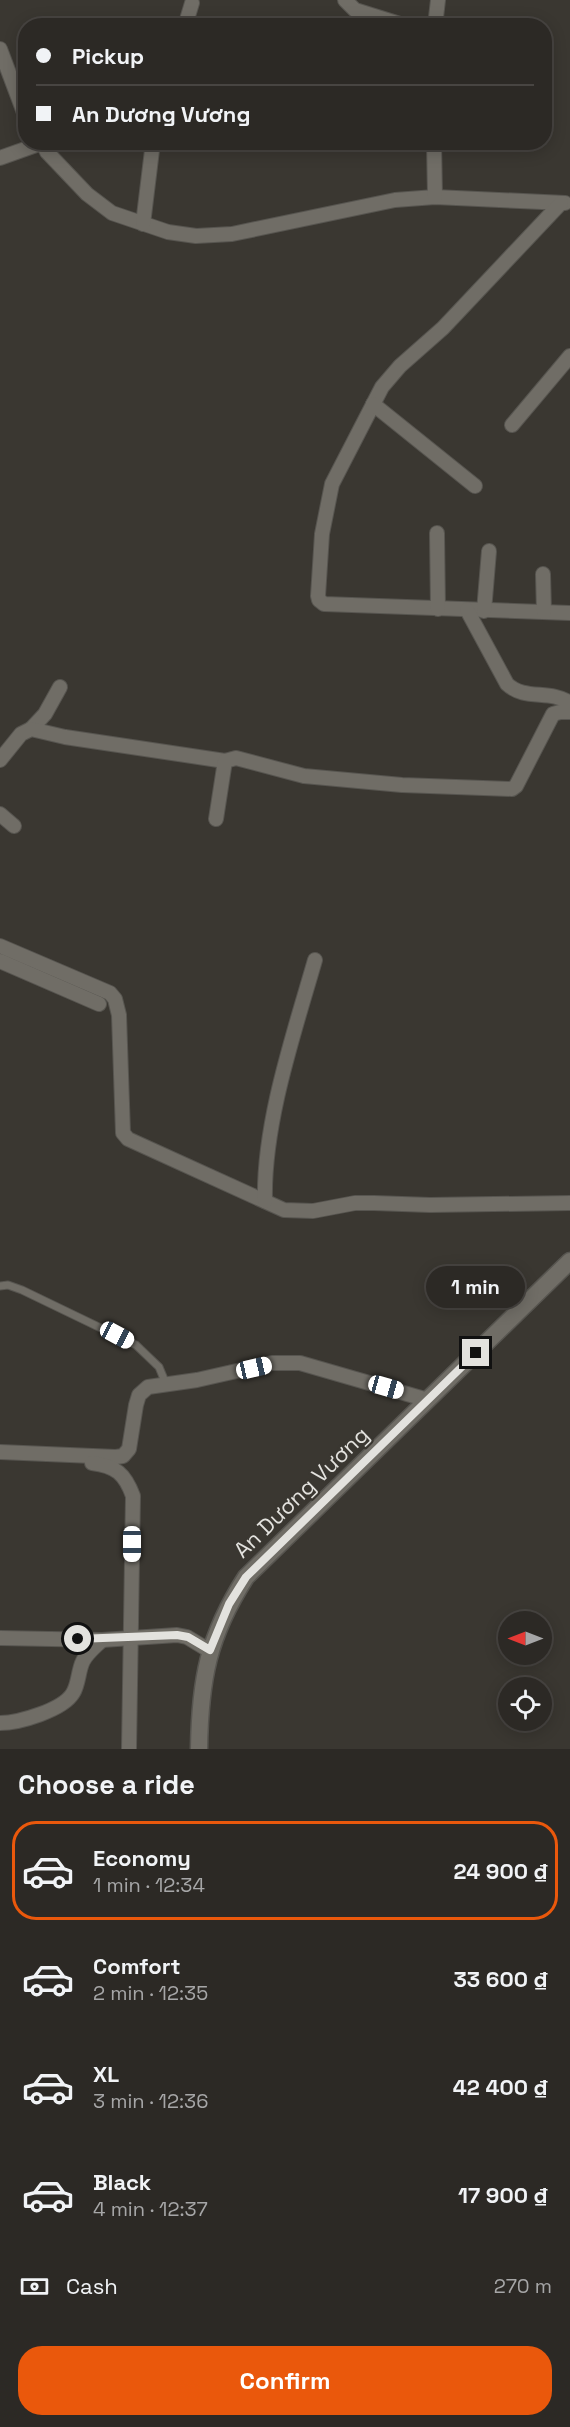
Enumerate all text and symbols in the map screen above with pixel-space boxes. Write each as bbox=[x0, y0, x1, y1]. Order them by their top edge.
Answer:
text: Pickup bbox=[72, 42, 144, 70]
text: An Dương Vương bbox=[72, 100, 250, 128]
callout: 1 min bbox=[426, 1266, 526, 1308]
text: 1 min bbox=[451, 1274, 500, 1300]
car bbox=[97, 1319, 137, 1351]
route end bbox=[462, 1339, 489, 1366]
car bbox=[234, 1355, 274, 1381]
car bbox=[366, 1373, 406, 1401]
street label: An Dương Vương bbox=[228, 1420, 374, 1564]
car bbox=[123, 1526, 141, 1562]
north arrow bbox=[498, 1611, 552, 1665]
map controls bbox=[498, 1611, 552, 1731]
route start bbox=[64, 1625, 91, 1652]
button: locate bbox=[498, 1677, 552, 1731]
text: Choose a ride bbox=[18, 1767, 195, 1802]
icon: car bbox=[21, 1844, 75, 1898]
text: Economy bbox=[93, 1844, 191, 1872]
text: 24 900 ₫ bbox=[454, 1857, 549, 1885]
text: 1 min · 12:34 bbox=[93, 1872, 205, 1898]
icon: car bbox=[21, 1952, 75, 2006]
text: Comfort bbox=[93, 1952, 181, 1980]
text: 33 600 ₫ bbox=[453, 1965, 549, 1993]
text: 2 min · 12:35 bbox=[93, 1980, 208, 2006]
icon: car bbox=[21, 2060, 75, 2114]
text: XL bbox=[93, 2060, 119, 2088]
text: 42 400 ₫ bbox=[453, 2073, 549, 2101]
text: 3 min · 12:36 bbox=[93, 2088, 208, 2114]
icon: car bbox=[21, 2168, 75, 2222]
text: Black bbox=[93, 2168, 151, 2196]
text: 17 900 ₫ bbox=[458, 2181, 549, 2209]
text: 4 min · 12:37 bbox=[93, 2196, 208, 2222]
icon: cash bbox=[18, 2270, 51, 2303]
text: Cash bbox=[66, 2272, 118, 2300]
text: 270 m bbox=[494, 2273, 552, 2299]
button: Confirm bbox=[18, 2346, 552, 2415]

